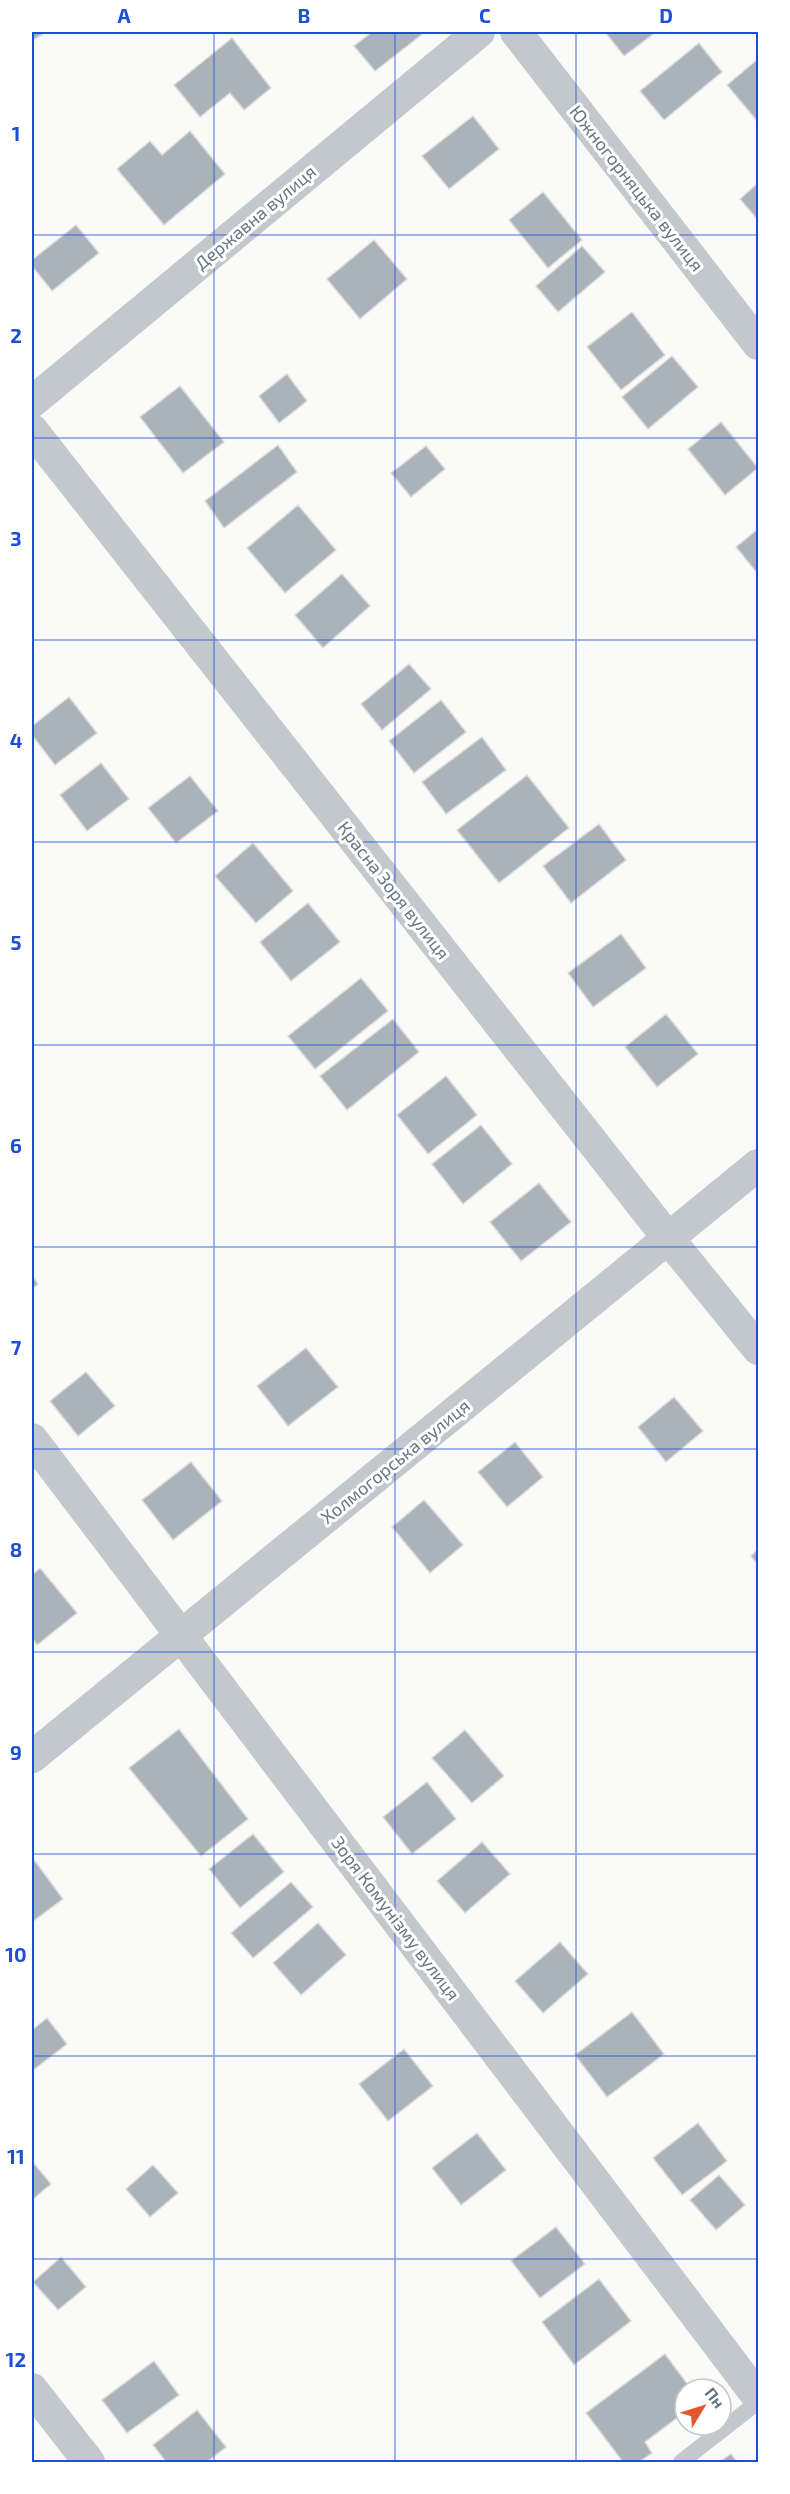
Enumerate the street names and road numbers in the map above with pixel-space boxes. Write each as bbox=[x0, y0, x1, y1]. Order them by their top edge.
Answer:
street label: Южногорняцька вулиця bbox=[565, 101, 709, 275]
street label: Державна вулиця bbox=[190, 160, 320, 274]
street label: Красна Зоря вулиця bbox=[333, 817, 455, 963]
street label: Холмогорська вулиця bbox=[316, 1394, 474, 1528]
street label: Зоря Комунізму вулиця bbox=[327, 1832, 465, 2004]

